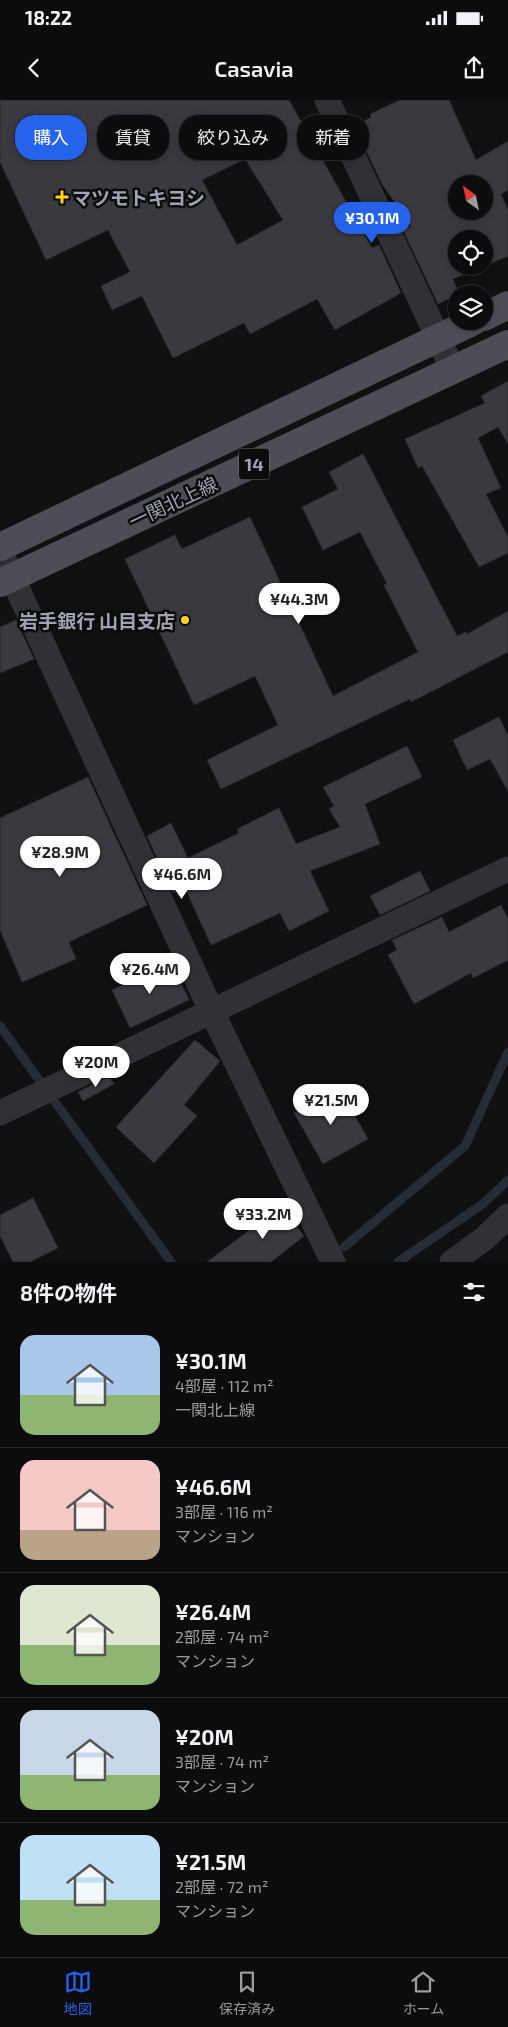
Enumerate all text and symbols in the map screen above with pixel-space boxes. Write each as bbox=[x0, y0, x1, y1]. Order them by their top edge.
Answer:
text: 18:22 bbox=[25, 6, 72, 29]
icon: back bbox=[20, 54, 48, 82]
icon: share bbox=[460, 54, 488, 82]
text: Casavia bbox=[214, 55, 294, 81]
chip: 購入 bbox=[15, 115, 87, 160]
chip: 賃貸 bbox=[97, 115, 169, 160]
chip: 絞り込み bbox=[179, 115, 287, 160]
chip: 新着 bbox=[297, 115, 369, 160]
north arrow bbox=[448, 175, 492, 220]
map controls bbox=[448, 175, 493, 330]
place label: マツモトキヨシ bbox=[72, 186, 205, 209]
marker: マツモトキヨシ bbox=[56, 191, 68, 203]
pin: ¥30.1M bbox=[331, 202, 413, 244]
text: ¥30.1M bbox=[345, 208, 399, 227]
button: locate bbox=[448, 230, 493, 275]
button: layers bbox=[448, 285, 493, 330]
road number: 14 bbox=[239, 448, 269, 479]
street label: 一関北上線 bbox=[125, 471, 221, 533]
pin: ¥44.3M bbox=[258, 582, 340, 625]
text: ¥44.3M bbox=[270, 589, 328, 608]
place label: 岩手銀行 山目支店 bbox=[19, 609, 175, 632]
marker: 岩手銀行 山目支店 bbox=[179, 614, 191, 626]
pin: ¥28.9M bbox=[19, 836, 101, 878]
text: ¥28.9M bbox=[31, 842, 89, 861]
pin: ¥46.6M bbox=[141, 858, 223, 900]
text: ¥46.6M bbox=[153, 864, 211, 883]
pin: ¥26.4M bbox=[109, 952, 191, 995]
text: ¥26.4M bbox=[121, 959, 179, 978]
pin: ¥20M bbox=[66, 1046, 126, 1088]
text: ¥20M bbox=[74, 1052, 118, 1071]
pin: ¥21.5M bbox=[290, 1084, 372, 1126]
text: ¥21.5M bbox=[304, 1090, 358, 1109]
pin: ¥33.2M bbox=[222, 1198, 304, 1240]
text: ¥33.2M bbox=[235, 1204, 291, 1223]
icon: filters bbox=[460, 1278, 488, 1306]
text: 8件の物件 bbox=[20, 1280, 117, 1305]
text: ¥30.1M bbox=[175, 1348, 247, 1373]
icon: home bbox=[60, 1355, 120, 1415]
text: 4部屋 · 112 m² bbox=[175, 1376, 274, 1395]
text: 一関北上線 bbox=[175, 1400, 255, 1419]
text: ¥46.6M bbox=[175, 1474, 251, 1499]
icon: home bbox=[60, 1480, 120, 1540]
text: 3部屋 · 116 m² bbox=[175, 1502, 273, 1521]
text: マンション bbox=[175, 1526, 255, 1545]
text: ¥26.4M bbox=[175, 1599, 251, 1624]
icon: home bbox=[60, 1605, 120, 1665]
text: 2部屋 · 74 m² bbox=[175, 1627, 269, 1646]
text: マンション bbox=[175, 1651, 255, 1670]
text: ¥20M bbox=[175, 1724, 234, 1749]
icon: home bbox=[60, 1730, 120, 1790]
text: 3部屋 · 74 m² bbox=[175, 1752, 269, 1771]
text: マンション bbox=[175, 1776, 255, 1795]
text: ¥21.5M bbox=[175, 1849, 246, 1874]
icon: home bbox=[60, 1855, 120, 1915]
text: 2部屋 · 72 m² bbox=[175, 1877, 268, 1896]
text: マンション bbox=[175, 1901, 255, 1920]
tab: 地図 bbox=[64, 1968, 92, 2018]
tab: 保存済み bbox=[219, 1968, 275, 2018]
tab: ホーム bbox=[403, 1968, 444, 2018]

